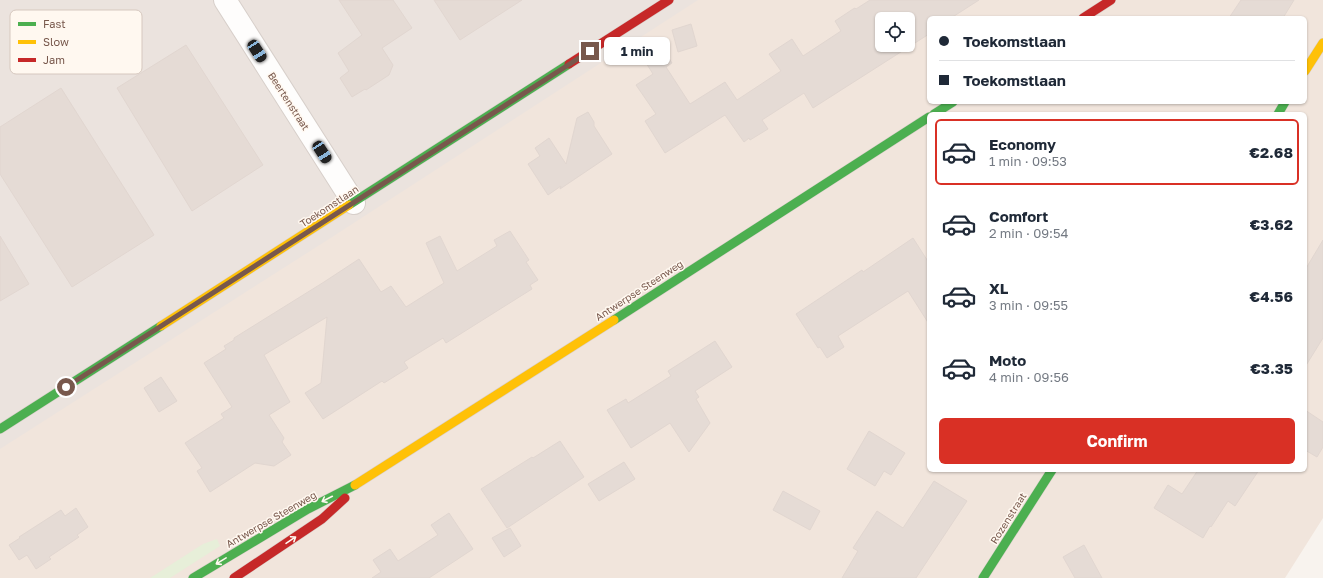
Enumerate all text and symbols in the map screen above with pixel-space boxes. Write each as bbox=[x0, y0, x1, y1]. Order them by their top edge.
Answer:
legend bbox=[10, 10, 142, 74]
map controls bbox=[875, 12, 915, 52]
button: locate bbox=[875, 12, 915, 52]
text: Fast bbox=[43, 17, 66, 30]
text: Toekomstlaan bbox=[963, 32, 1066, 50]
text: Slow bbox=[43, 35, 69, 48]
callout: 1 min bbox=[604, 37, 670, 65]
car bbox=[245, 38, 269, 64]
route end bbox=[581, 42, 599, 60]
text: 1 min bbox=[621, 43, 653, 59]
text: Jam bbox=[43, 53, 65, 66]
street label: Beertenstraat bbox=[266, 70, 312, 132]
text: Toekomstlaan bbox=[963, 71, 1066, 89]
icon: car bbox=[941, 134, 977, 170]
text: Economy bbox=[989, 135, 1056, 153]
car bbox=[310, 139, 334, 165]
text: €2.68 bbox=[1249, 143, 1293, 161]
text: 1 min · 09:53 bbox=[989, 153, 1067, 169]
street label: Toekomstlaan bbox=[297, 183, 361, 229]
icon: car bbox=[941, 206, 977, 242]
text: Comfort bbox=[989, 207, 1048, 225]
text: €3.62 bbox=[1250, 215, 1293, 233]
text: 2 min · 09:54 bbox=[989, 225, 1068, 241]
street label: Antwerpse Steenweg bbox=[593, 257, 685, 323]
icon: car bbox=[941, 278, 977, 314]
text: XL bbox=[989, 279, 1008, 297]
text: €4.56 bbox=[1250, 287, 1293, 305]
text: 3 min · 09:55 bbox=[989, 297, 1068, 313]
icon: car bbox=[941, 350, 977, 386]
text: Moto bbox=[989, 351, 1026, 369]
text: €3.35 bbox=[1250, 359, 1293, 377]
text: 4 min · 09:56 bbox=[989, 369, 1069, 385]
route start bbox=[57, 378, 75, 396]
button: Confirm bbox=[939, 418, 1295, 464]
street label: Antwerpse Steenweg bbox=[224, 488, 318, 550]
street label: Rozenstraat bbox=[988, 490, 1028, 546]
one-way arrow bbox=[321, 496, 333, 503]
one-way arrow bbox=[286, 536, 297, 544]
one-way arrow bbox=[216, 557, 227, 565]

